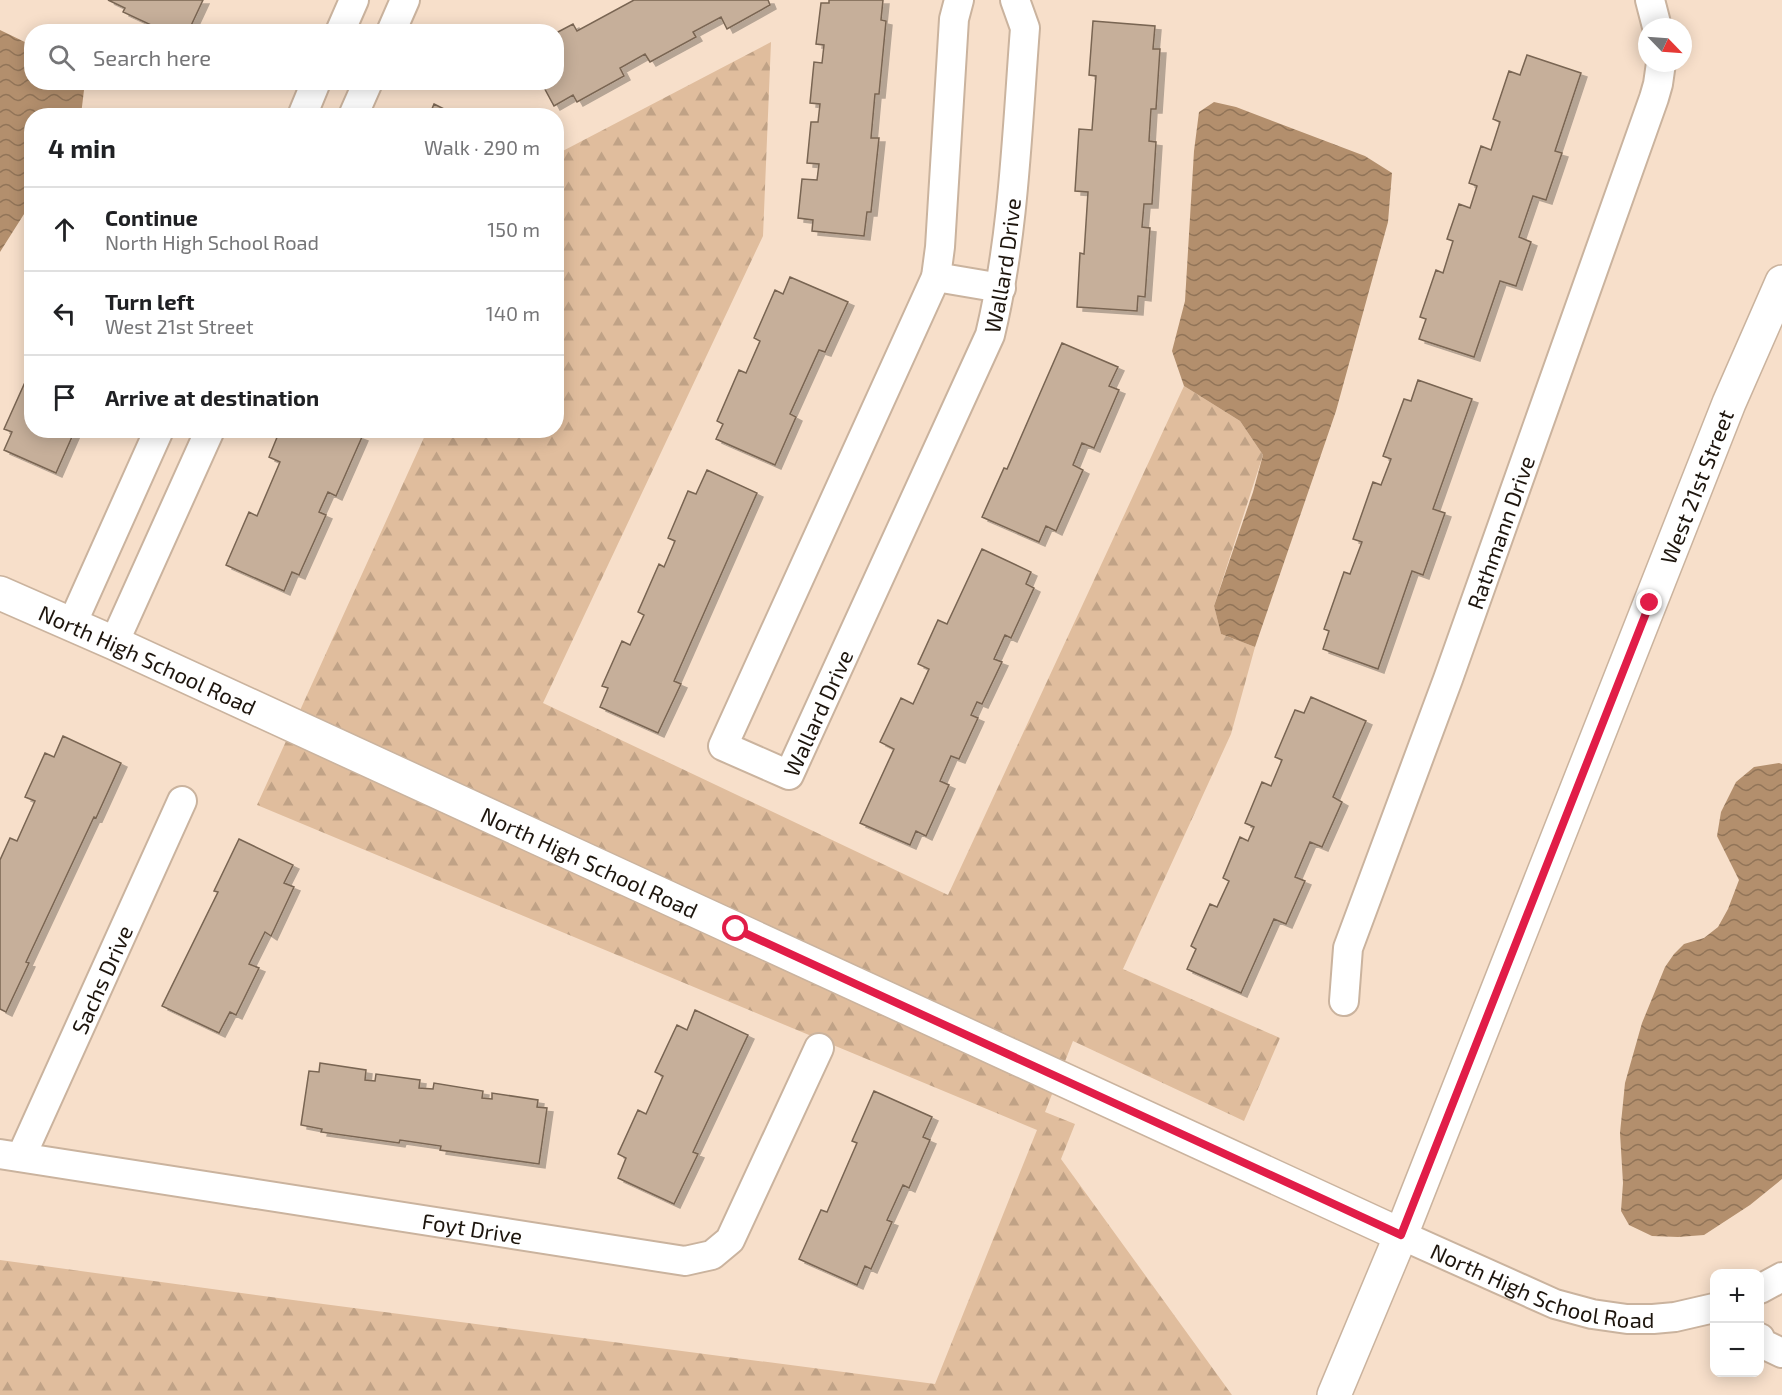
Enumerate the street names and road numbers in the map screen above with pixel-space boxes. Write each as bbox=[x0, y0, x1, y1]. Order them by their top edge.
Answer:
street label: Wallard Drive bbox=[978, 197, 1025, 335]
street label: West 21st Street bbox=[1654, 406, 1738, 567]
street label: Rathmann Drive bbox=[1461, 452, 1539, 612]
street label: North High School Road bbox=[35, 599, 261, 720]
street label: Wallard Drive bbox=[777, 645, 858, 780]
street label: North High School Road bbox=[477, 801, 702, 923]
street label: Sachs Drive bbox=[66, 921, 137, 1038]
street label: Foyt Drive bbox=[420, 1207, 524, 1248]
street label: North High School Road bbox=[1427, 1237, 1654, 1332]

